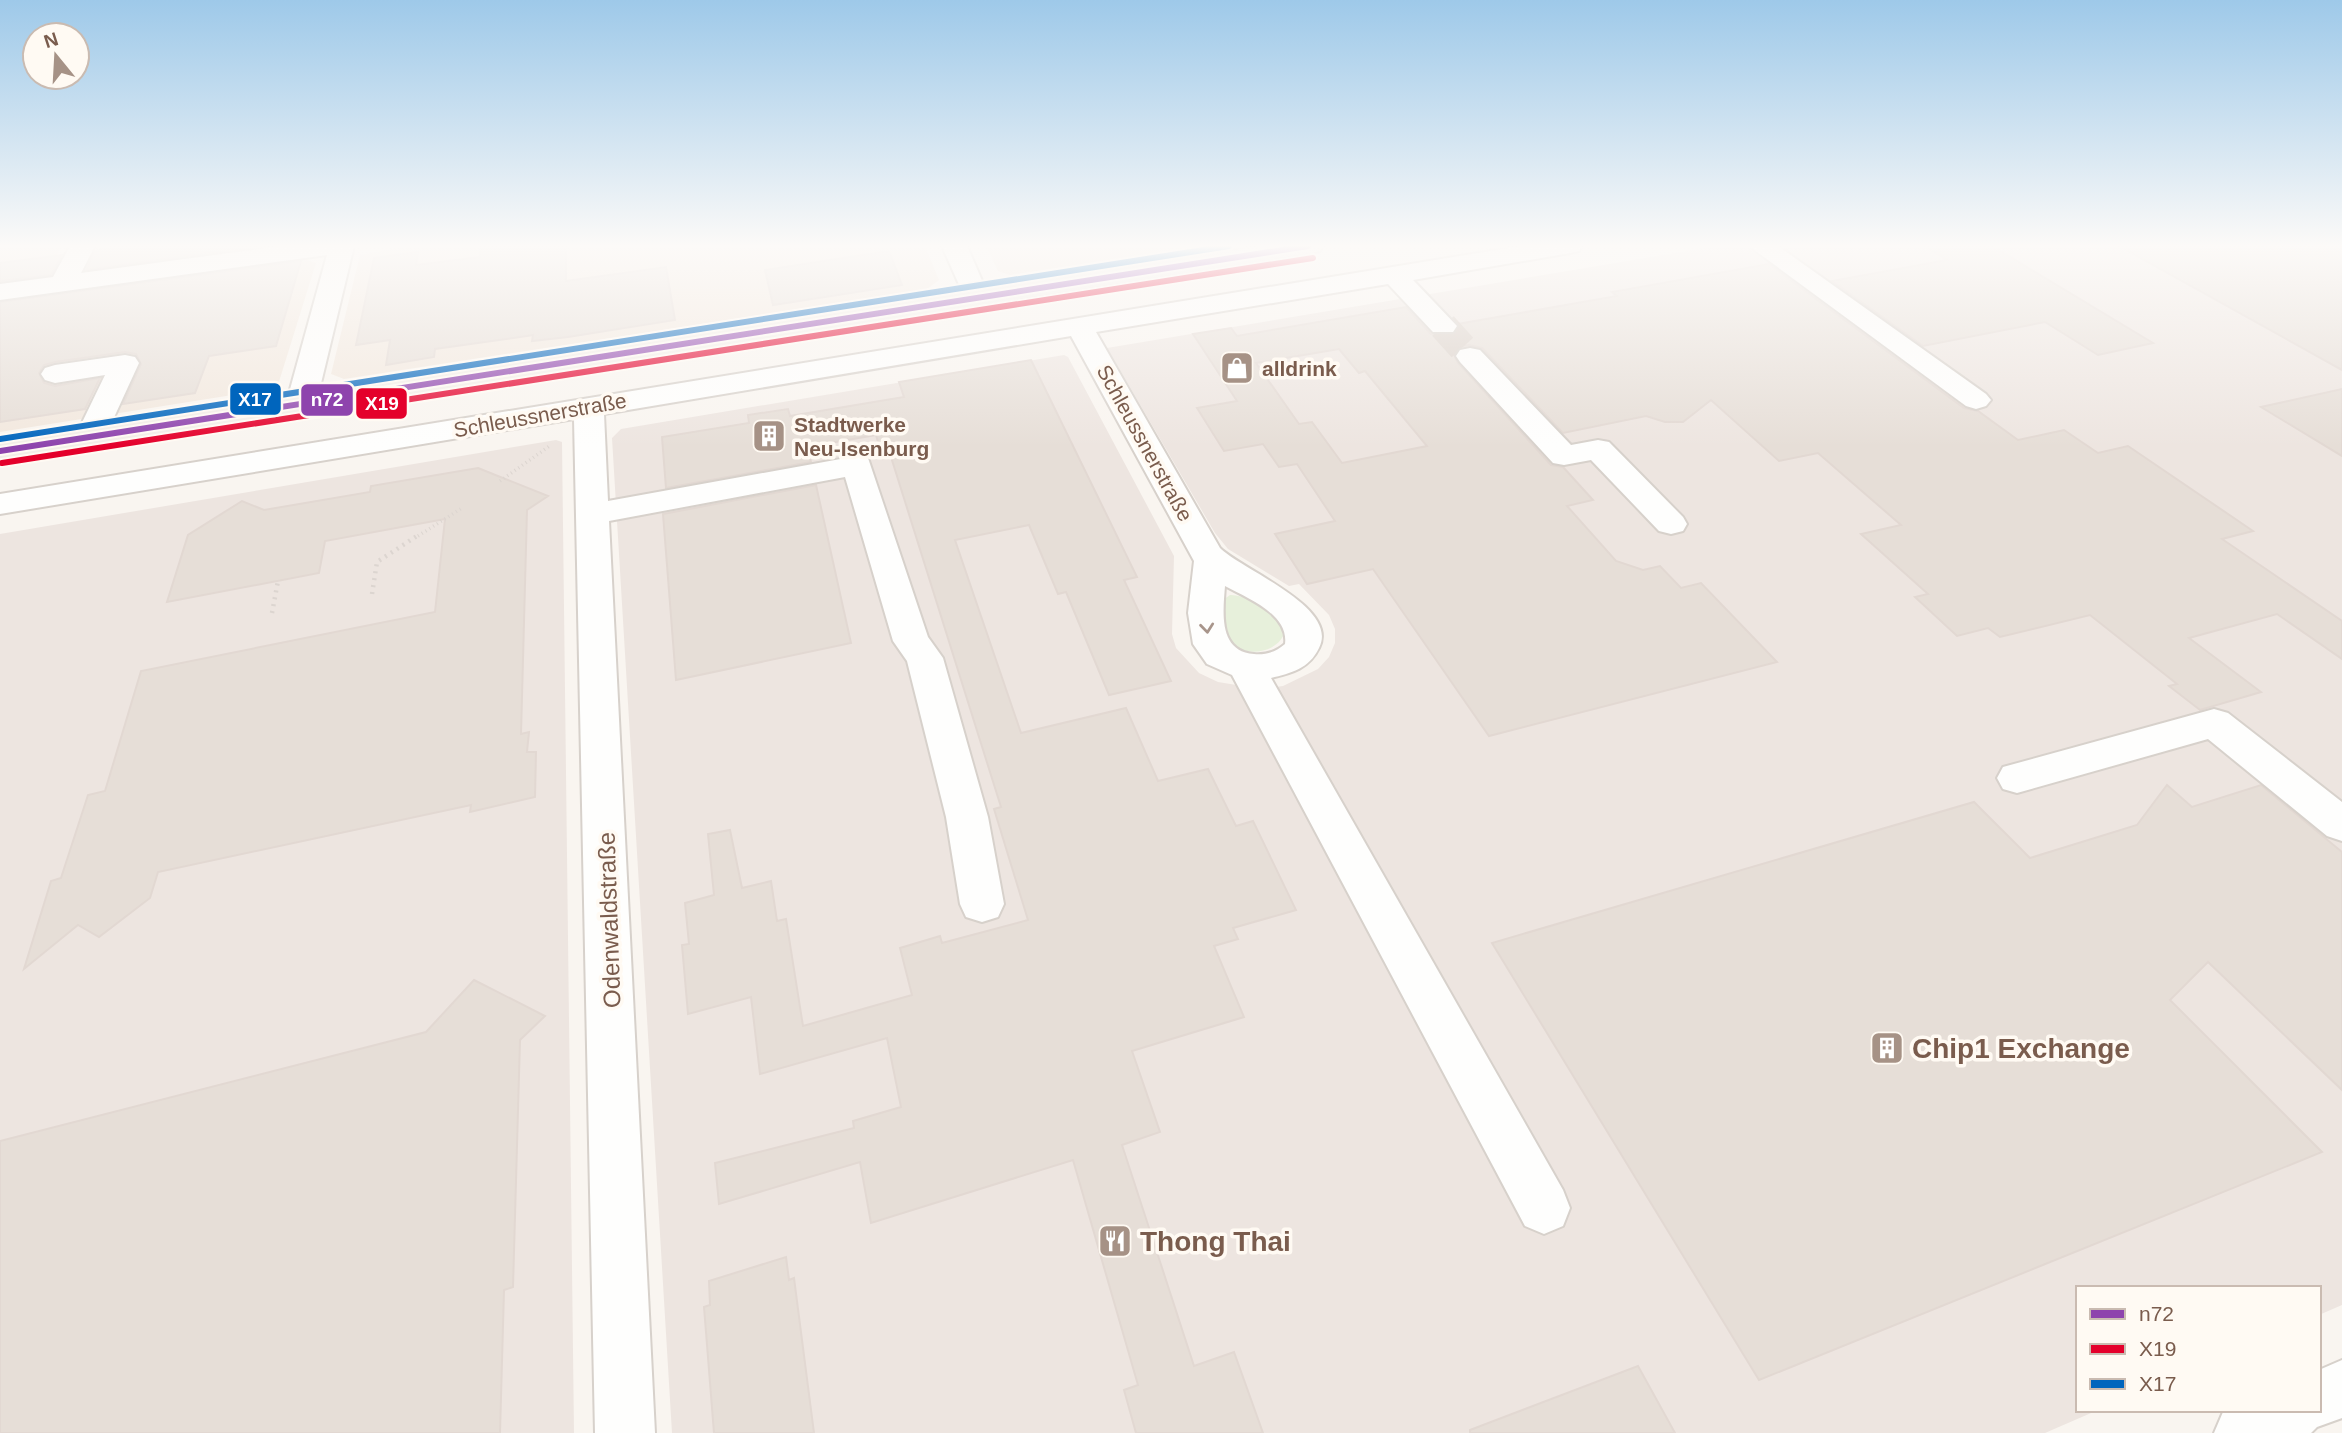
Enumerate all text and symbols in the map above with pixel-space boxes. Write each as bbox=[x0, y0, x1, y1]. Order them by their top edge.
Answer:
north arrow bbox=[21, 21, 91, 91]
text: N bbox=[41, 28, 61, 52]
shop icon: alldrink bbox=[1218, 349, 1256, 387]
place label: alldrink bbox=[1262, 357, 1337, 380]
street label: Schleussnerstraße bbox=[1093, 361, 1197, 525]
line badge: X17 bbox=[229, 382, 282, 416]
line badge: n72 bbox=[300, 383, 354, 417]
line badge: X19 bbox=[355, 387, 408, 420]
street label: Schleussnerstraße bbox=[452, 388, 628, 442]
text: X17 bbox=[238, 389, 272, 410]
text: n72 bbox=[311, 389, 343, 410]
text: X19 bbox=[365, 393, 399, 414]
place label: Stadtwerke Neu-Isenburg bbox=[794, 413, 929, 460]
building icon: Stadtwerke Neu-Isenburg bbox=[750, 417, 788, 455]
one-way arrow bbox=[1199, 623, 1214, 634]
street label: Odenwaldstraße bbox=[592, 832, 626, 1008]
building icon: Chip1 Exchange bbox=[1868, 1029, 1906, 1067]
place label: Chip1 Exchange bbox=[1912, 1033, 2130, 1064]
restaurant icon: Thong Thai bbox=[1096, 1222, 1134, 1260]
place label: Thong Thai bbox=[1140, 1226, 1291, 1257]
legend bbox=[2076, 1286, 2321, 1412]
text: n72 bbox=[2139, 1302, 2174, 1325]
text: X19 bbox=[2139, 1337, 2176, 1360]
text: X17 bbox=[2139, 1372, 2176, 1395]

